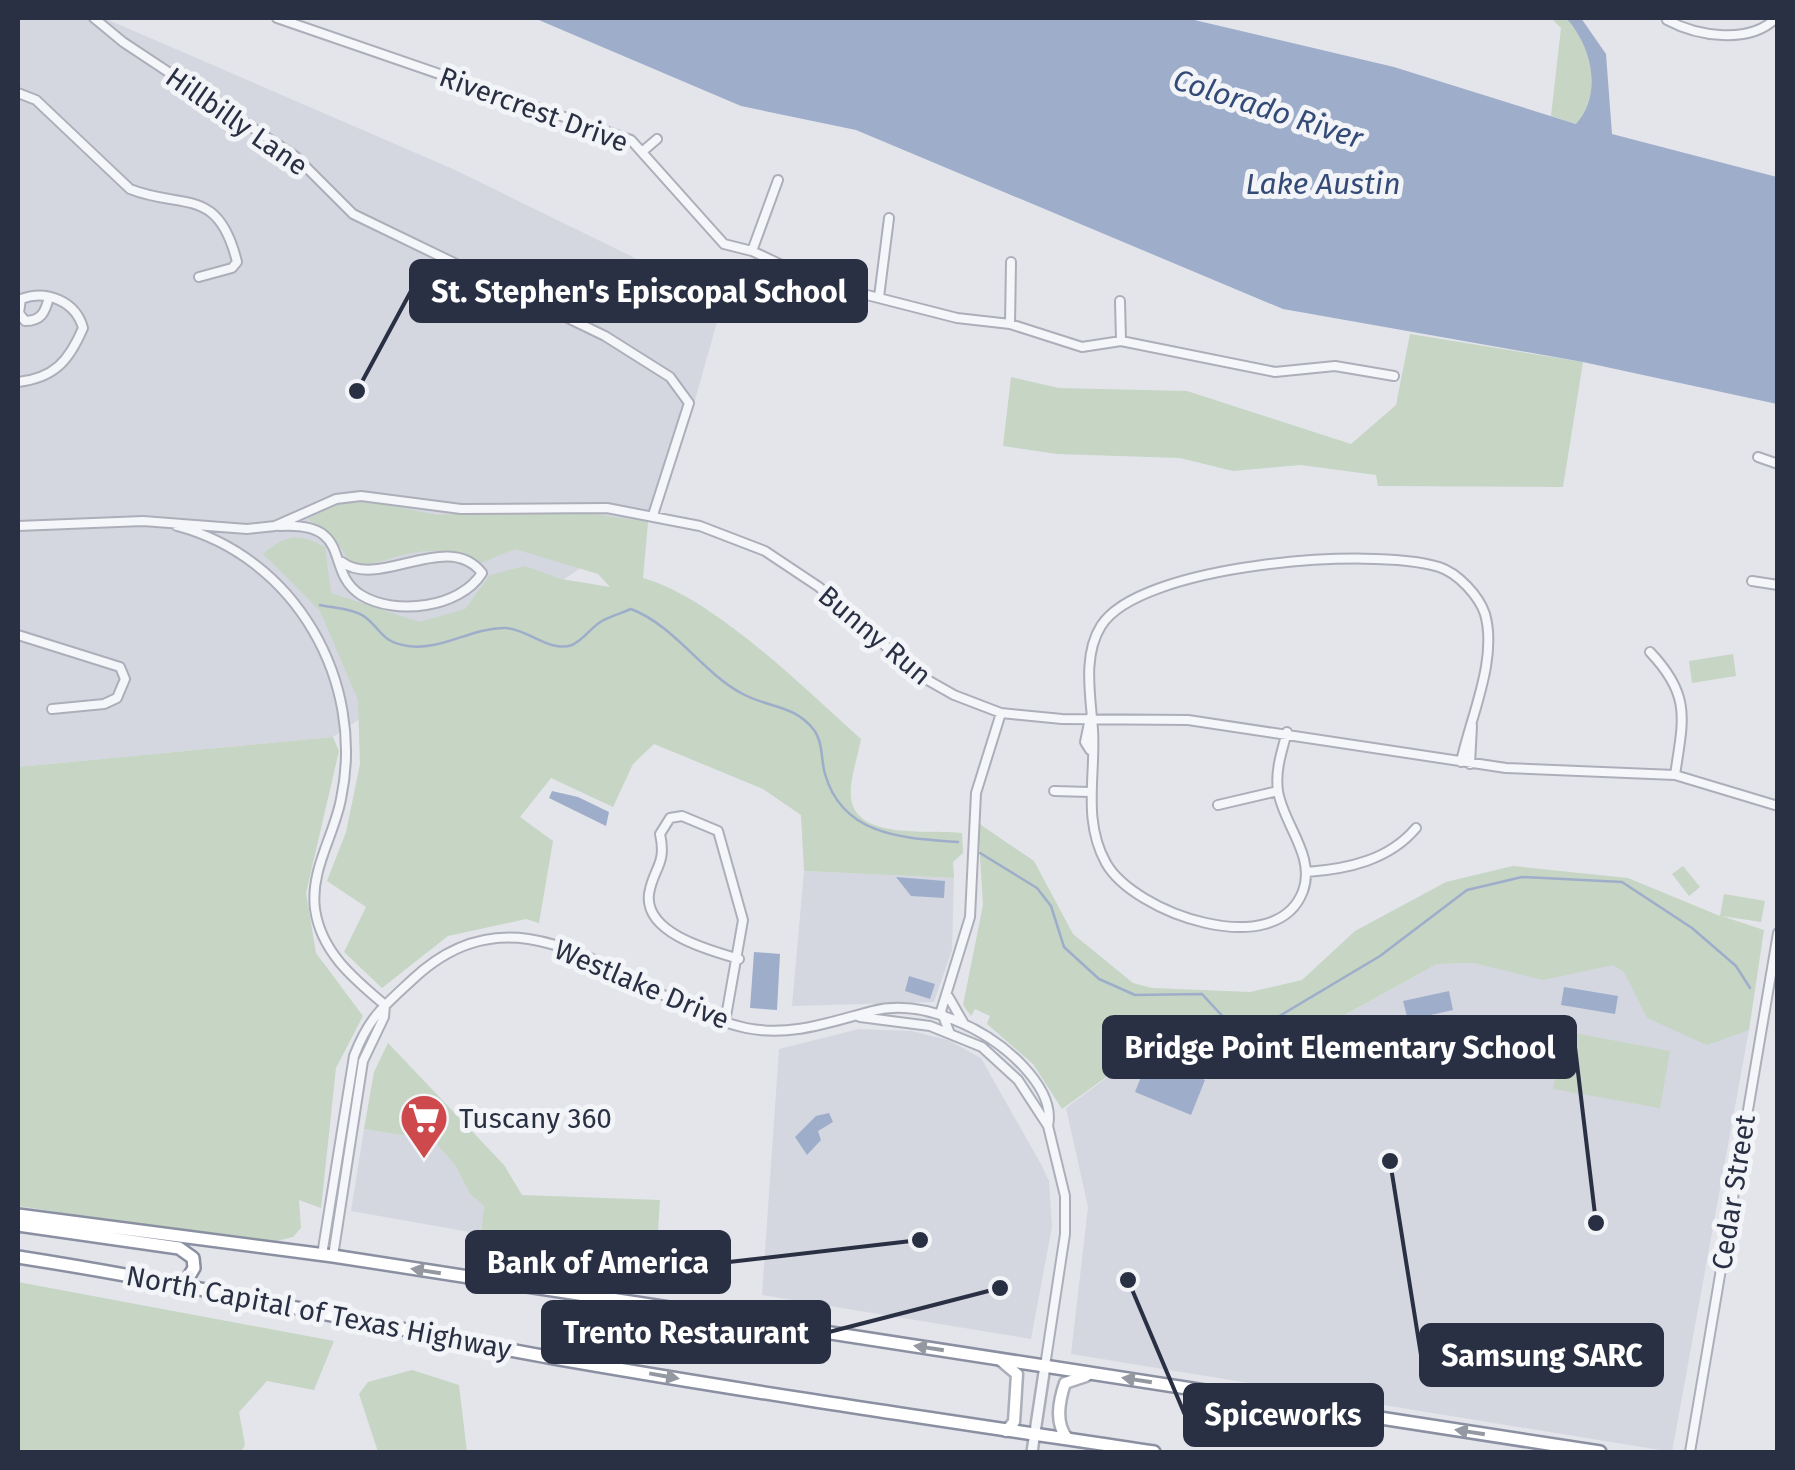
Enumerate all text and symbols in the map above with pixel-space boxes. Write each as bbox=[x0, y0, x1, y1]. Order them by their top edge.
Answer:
street label: Hillbilly Lane bbox=[159, 60, 314, 182]
street label: Rivercrest Drive bbox=[435, 60, 633, 159]
water label: Colorado River bbox=[1169, 61, 1369, 157]
water label: Lake Austin bbox=[1245, 166, 1401, 202]
callout: St. Stephen's Episcopal School bbox=[411, 261, 866, 321]
text: St. Stephen's Episcopal School bbox=[431, 274, 847, 310]
street label: Bunny Run bbox=[812, 579, 938, 692]
street label: Westlake Drive bbox=[549, 933, 734, 1036]
callout: Bridge Point Elementary School bbox=[1104, 1017, 1575, 1077]
text: Bridge Point Elementary School bbox=[1125, 1030, 1555, 1066]
supermarket icon: Tuscany 360 bbox=[398, 1092, 450, 1160]
place label: Tuscany 360 bbox=[459, 1102, 612, 1135]
street label: Cedar Street bbox=[1705, 1111, 1762, 1272]
callout: Bank of America bbox=[467, 1232, 729, 1292]
text: Bank of America bbox=[487, 1245, 709, 1281]
street label: North Capital of Texas Highway bbox=[123, 1259, 515, 1366]
one-way arrow bbox=[410, 1263, 441, 1279]
callout: Trento Restaurant bbox=[543, 1302, 829, 1362]
text: Trento Restaurant bbox=[563, 1315, 810, 1351]
callout: Samsung SARC bbox=[1421, 1325, 1662, 1385]
text: Samsung SARC bbox=[1441, 1338, 1644, 1374]
one-way arrow bbox=[913, 1340, 945, 1355]
one-way arrow bbox=[649, 1369, 680, 1385]
one-way arrow bbox=[1121, 1372, 1152, 1388]
callout: Spiceworks bbox=[1185, 1385, 1382, 1445]
text: Spiceworks bbox=[1205, 1397, 1361, 1433]
one-way arrow bbox=[1453, 1424, 1485, 1439]

